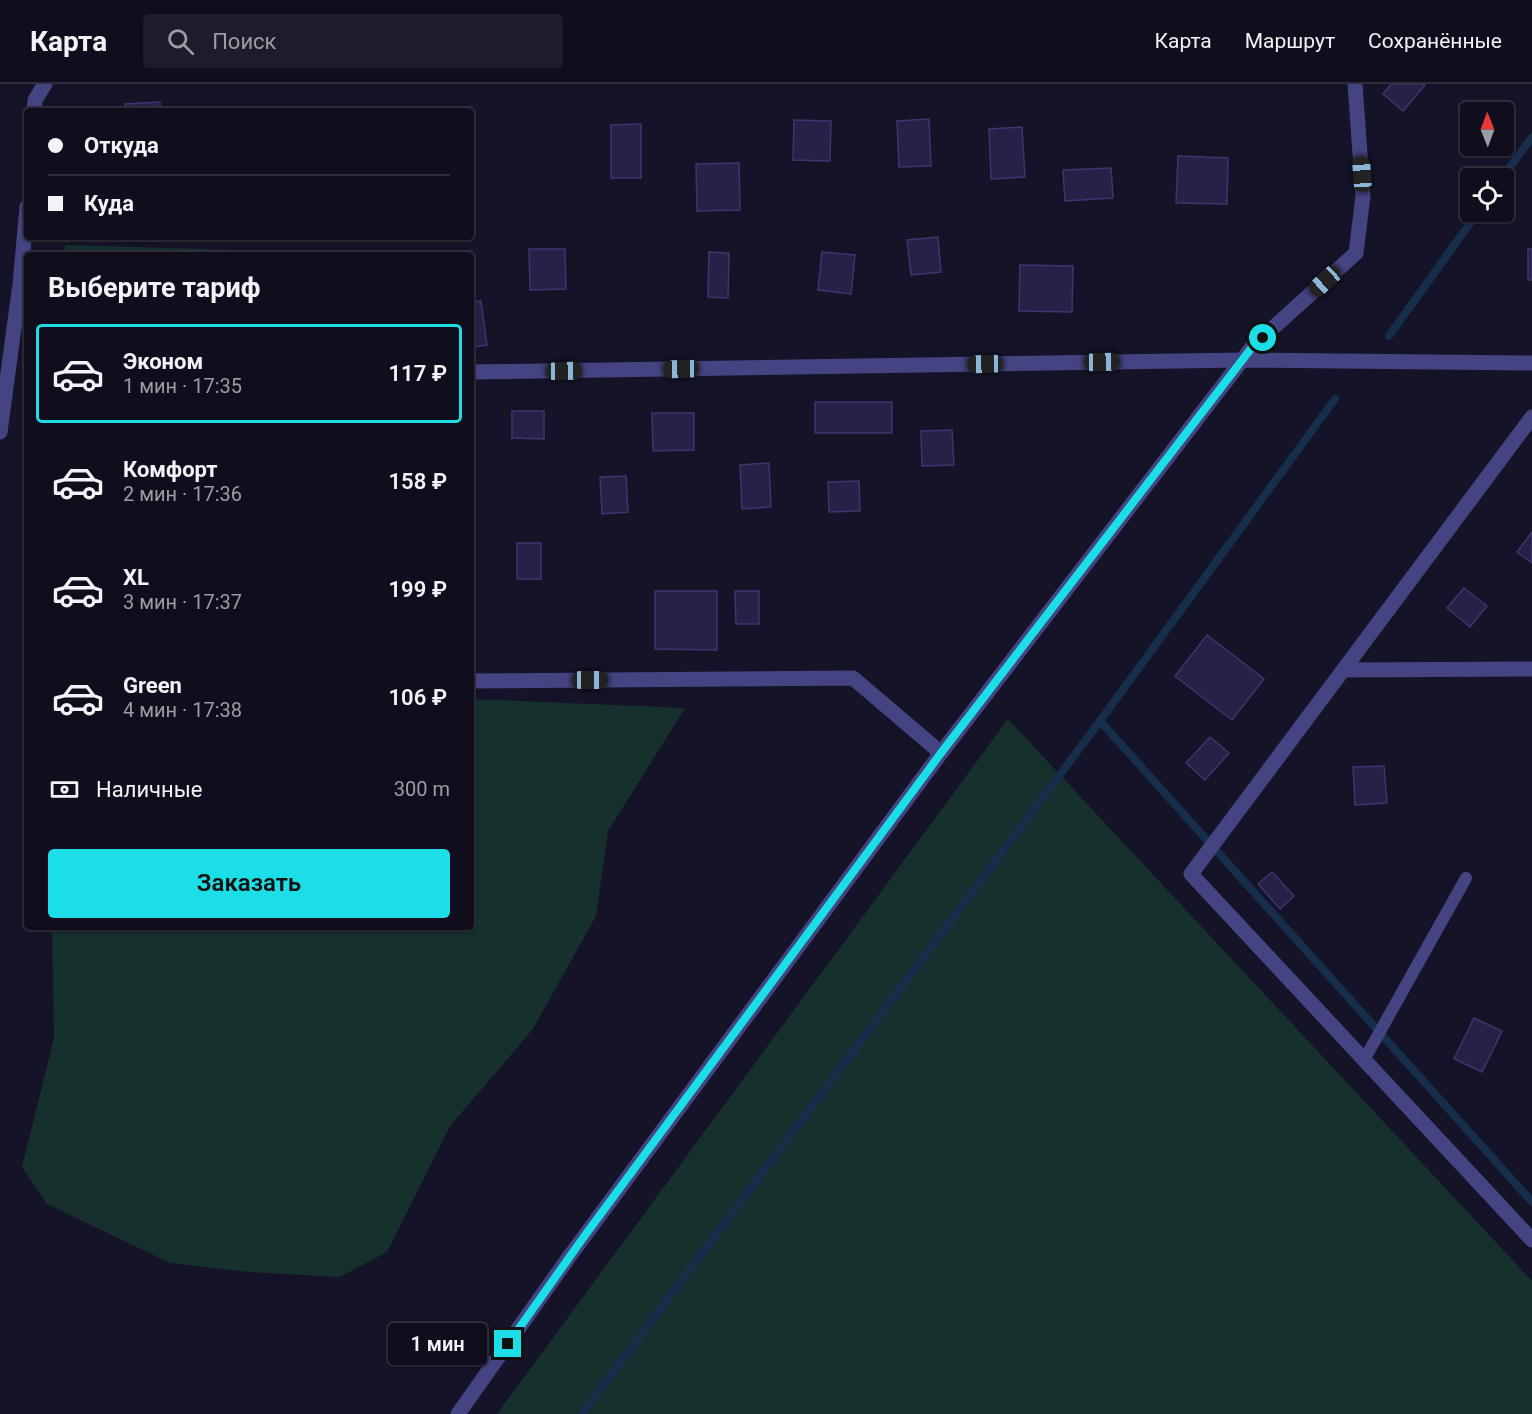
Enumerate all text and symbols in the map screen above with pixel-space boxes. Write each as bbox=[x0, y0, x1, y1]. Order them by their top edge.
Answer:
search box bbox=[143, 14, 563, 68]
text: Карта bbox=[30, 25, 107, 58]
icon: search bbox=[164, 25, 197, 58]
text: Поиск bbox=[212, 29, 277, 54]
text: Карта bbox=[1155, 29, 1212, 53]
text: Маршрут bbox=[1245, 29, 1335, 53]
text: Сохранённые bbox=[1368, 29, 1502, 53]
north arrow bbox=[1460, 102, 1514, 156]
map controls bbox=[1460, 102, 1514, 222]
text: Откуда bbox=[84, 133, 159, 158]
car bbox=[1352, 155, 1372, 193]
button: locate bbox=[1460, 168, 1514, 222]
text: Куда bbox=[84, 191, 134, 216]
car bbox=[1306, 262, 1344, 300]
text: Выберите тариф bbox=[48, 272, 260, 304]
route start bbox=[1249, 324, 1276, 351]
icon: car bbox=[51, 347, 105, 401]
text: Эконом bbox=[123, 349, 203, 374]
car bbox=[1084, 353, 1120, 371]
car bbox=[967, 355, 1003, 373]
car bbox=[663, 360, 699, 378]
text: 117 ₽ bbox=[389, 361, 447, 386]
car bbox=[546, 362, 582, 380]
text: 1 мин · 17:35 bbox=[123, 374, 242, 398]
icon: car bbox=[51, 455, 105, 509]
text: Комфорт bbox=[123, 457, 218, 482]
text: 158 ₽ bbox=[389, 469, 447, 494]
text: 2 мин · 17:36 bbox=[123, 482, 242, 506]
icon: car bbox=[51, 563, 105, 617]
text: XL bbox=[123, 565, 149, 590]
text: 199 ₽ bbox=[389, 577, 447, 602]
text: 3 мин · 17:37 bbox=[123, 590, 242, 614]
icon: car bbox=[51, 671, 105, 725]
car bbox=[572, 671, 608, 689]
text: Green bbox=[123, 673, 182, 698]
text: 106 ₽ bbox=[389, 685, 447, 710]
text: 4 мин · 17:38 bbox=[123, 698, 242, 722]
icon: cash bbox=[48, 773, 81, 806]
text: Наличные bbox=[96, 777, 202, 802]
text: 300 m bbox=[394, 777, 450, 801]
button: Заказать bbox=[48, 849, 450, 918]
callout: 1 мин bbox=[388, 1323, 487, 1365]
route end bbox=[494, 1330, 521, 1357]
text: 1 мин bbox=[410, 1332, 465, 1356]

